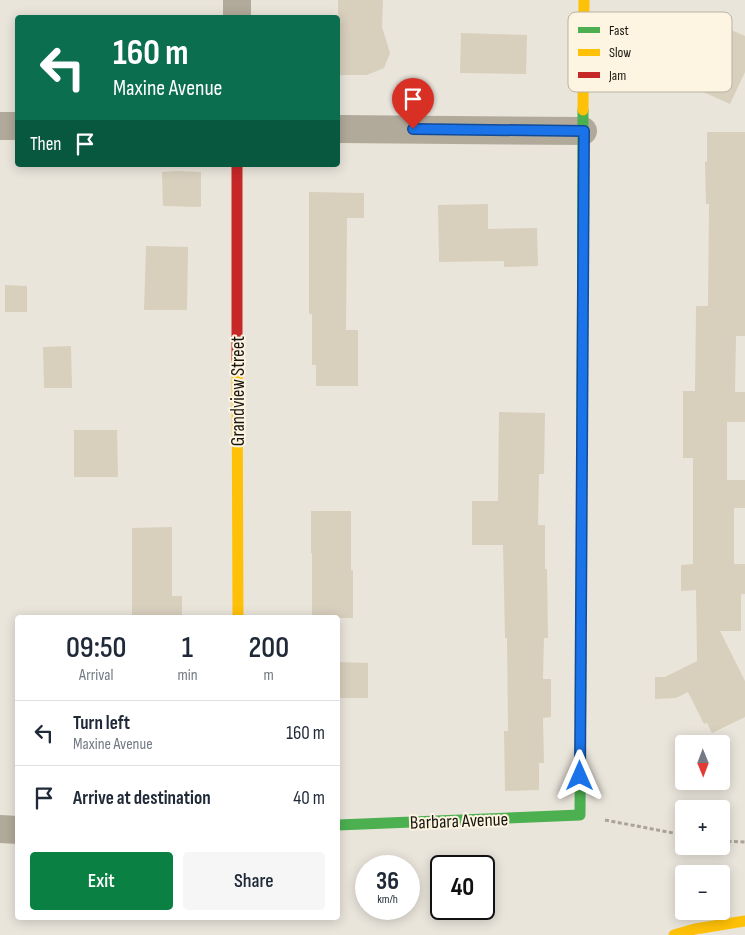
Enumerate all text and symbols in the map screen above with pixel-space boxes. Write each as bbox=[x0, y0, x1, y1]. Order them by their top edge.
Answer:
legend bbox=[568, 12, 732, 92]
text: Fast bbox=[609, 22, 629, 39]
text: 160 m bbox=[113, 32, 189, 75]
icon: left bbox=[30, 35, 95, 100]
text: Slow bbox=[609, 44, 631, 61]
text: Jam bbox=[608, 67, 626, 84]
text: Maxine Avenue bbox=[113, 75, 222, 102]
pin bbox=[392, 78, 434, 129]
icon: arrive bbox=[399, 85, 427, 113]
icon: arrive bbox=[71, 130, 99, 158]
text: Then bbox=[30, 133, 61, 156]
street label: Grandview Street bbox=[227, 336, 250, 446]
text: 09:50 bbox=[66, 630, 127, 666]
text: 1 bbox=[182, 630, 193, 666]
text: 200 bbox=[248, 630, 289, 666]
text: Arrival bbox=[79, 666, 113, 685]
text: min bbox=[177, 666, 198, 685]
text: m bbox=[264, 666, 274, 685]
text: Turn left bbox=[73, 712, 130, 735]
icon: left bbox=[30, 719, 58, 747]
text: 160 m bbox=[286, 722, 325, 745]
text: Maxine Avenue bbox=[73, 735, 153, 754]
north arrow bbox=[675, 735, 730, 790]
map controls bbox=[675, 735, 730, 920]
position arrow bbox=[553, 749, 605, 801]
icon: arrive bbox=[30, 784, 58, 812]
text: Arrive at destination bbox=[73, 787, 211, 810]
text: 40 m bbox=[293, 787, 325, 810]
button: + bbox=[675, 800, 730, 855]
street label: Barbara Avenue bbox=[409, 808, 509, 835]
button: Exit bbox=[30, 852, 173, 910]
button: Share bbox=[183, 852, 325, 910]
speed limit sign: 40 bbox=[430, 855, 495, 920]
button: − bbox=[675, 865, 730, 920]
text: 36 bbox=[376, 866, 399, 897]
text: km/h bbox=[377, 892, 398, 907]

